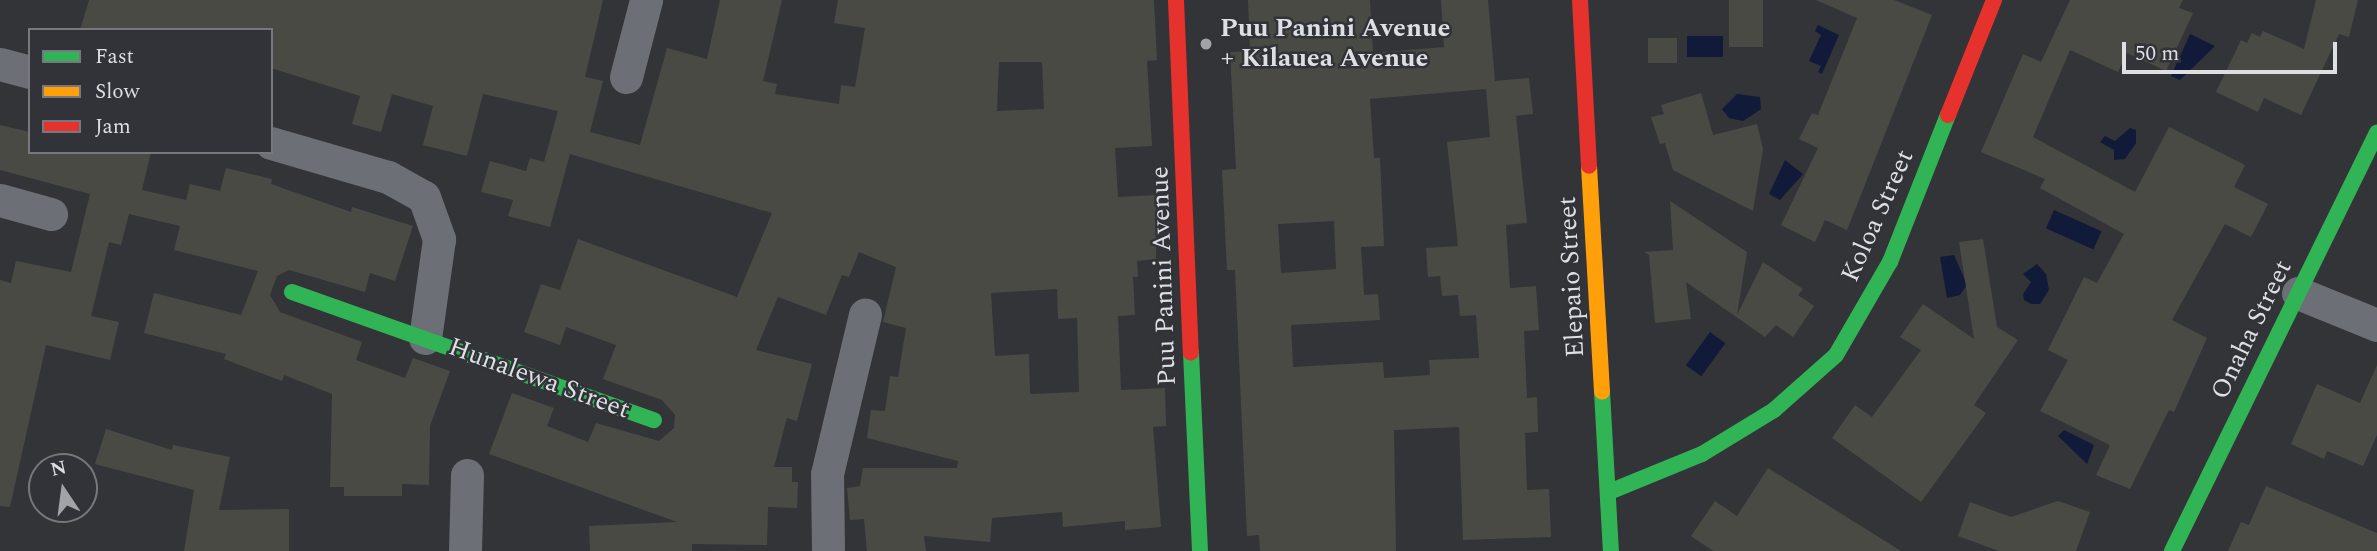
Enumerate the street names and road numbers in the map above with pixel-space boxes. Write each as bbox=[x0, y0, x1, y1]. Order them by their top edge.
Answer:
street label: Koloa Street bbox=[1835, 145, 1921, 287]
street label: Puu Panini Avenue bbox=[1145, 166, 1183, 386]
street label: Elepaio Street bbox=[1552, 195, 1592, 359]
street label: Onaha Street bbox=[2205, 255, 2299, 405]
street label: Hunalewa Street bbox=[444, 332, 634, 426]

